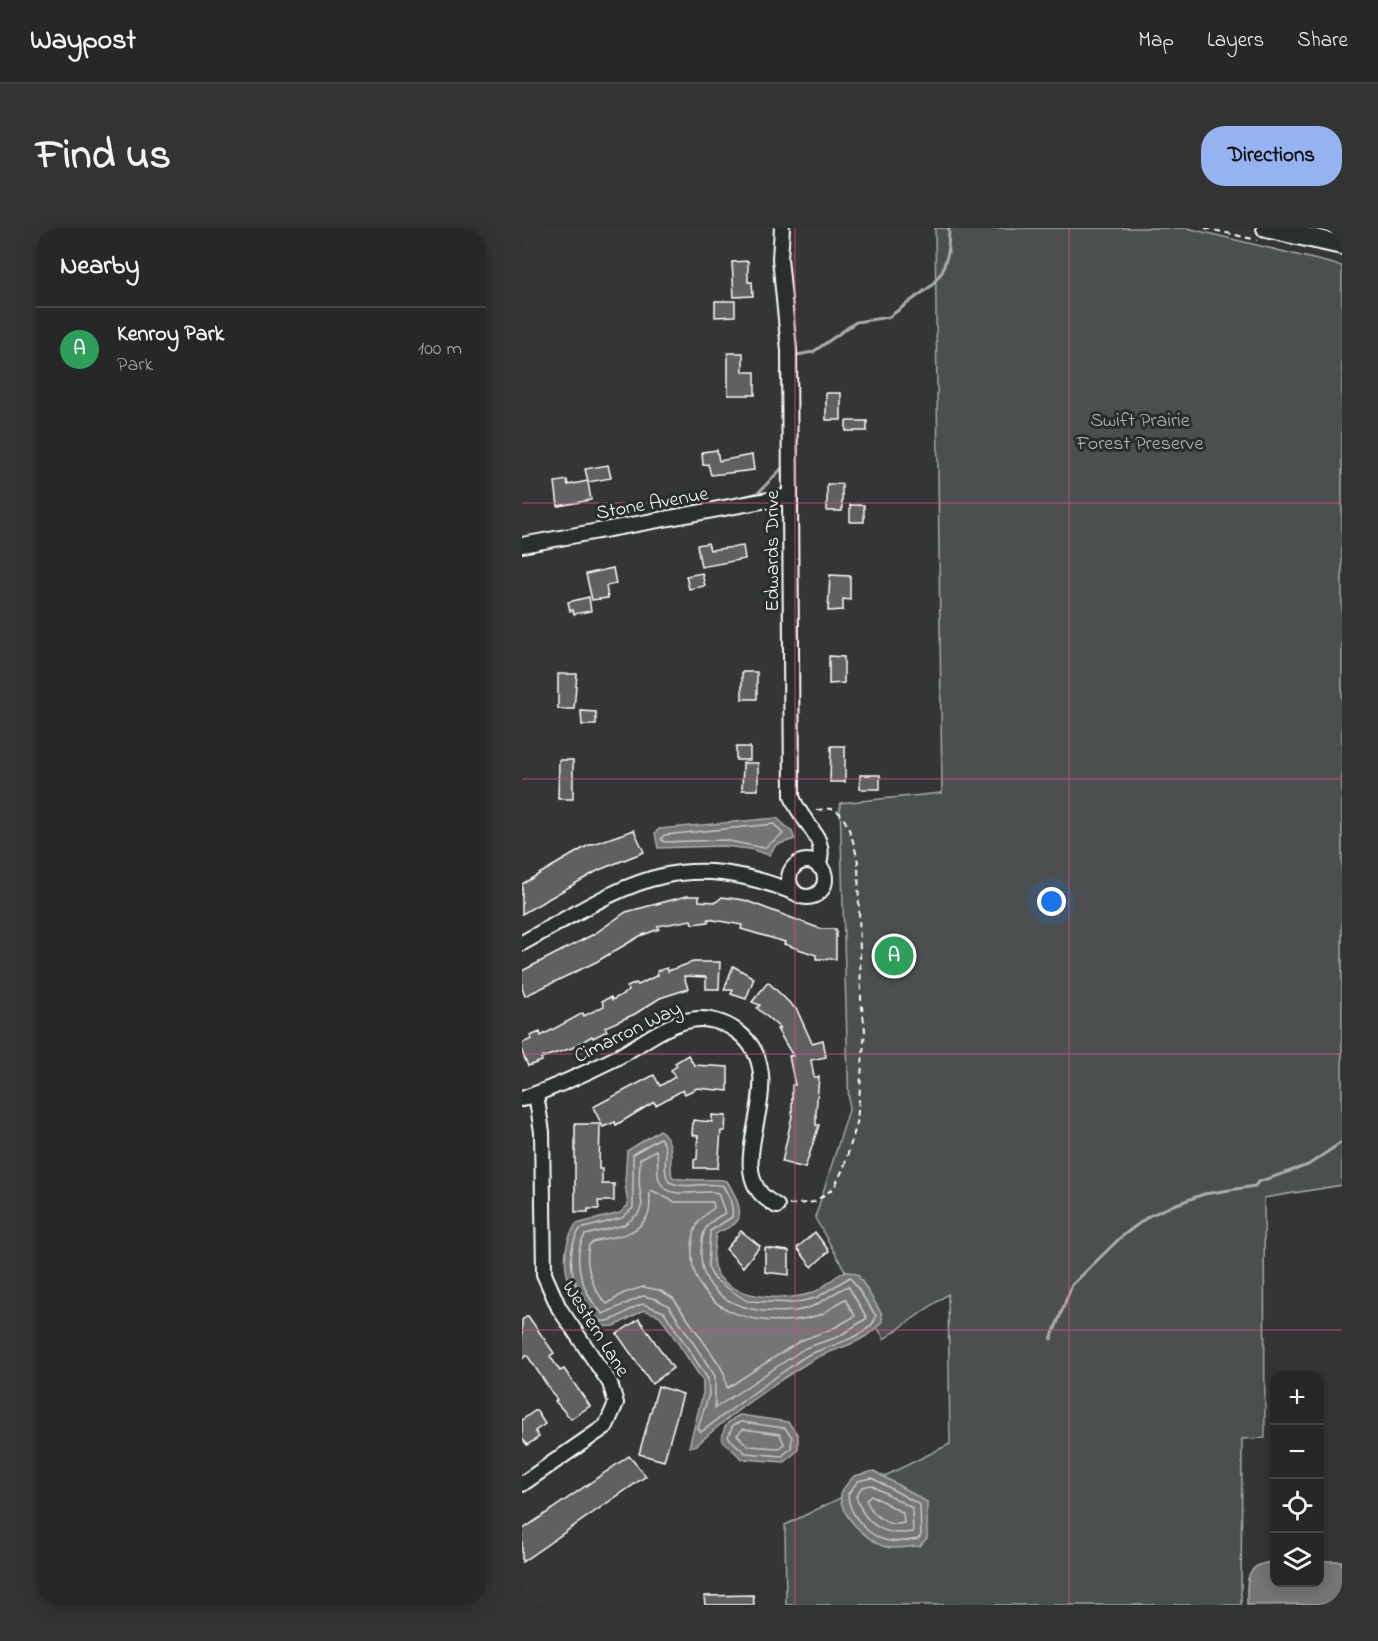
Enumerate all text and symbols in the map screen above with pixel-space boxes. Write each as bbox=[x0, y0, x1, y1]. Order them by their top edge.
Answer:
text: Waypost bbox=[30, 21, 136, 62]
text: Map bbox=[1138, 26, 1174, 56]
text: Layers bbox=[1207, 26, 1264, 56]
text: Share bbox=[1297, 26, 1348, 56]
text: Find us bbox=[36, 126, 171, 187]
button: Directions bbox=[1201, 126, 1342, 186]
text: Nearby bbox=[60, 248, 139, 286]
text: Kenroy Park bbox=[117, 319, 224, 351]
text: A bbox=[73, 335, 86, 364]
text: 100 m bbox=[418, 335, 462, 364]
text: Park bbox=[117, 351, 153, 380]
park label: Swift Prairie Forest Preserve bbox=[1076, 407, 1203, 459]
street label: Stone Avenue bbox=[594, 480, 711, 529]
street label: Edwards Drive bbox=[759, 490, 788, 612]
your location bbox=[1037, 887, 1066, 916]
pin: A bbox=[874, 934, 914, 978]
street label: Cimarron Way bbox=[570, 995, 687, 1072]
street label: Western Lane bbox=[554, 1276, 636, 1383]
map controls bbox=[1270, 1371, 1324, 1587]
button: + bbox=[1270, 1371, 1324, 1425]
button: − bbox=[1270, 1425, 1324, 1479]
button: locate bbox=[1270, 1479, 1324, 1533]
button: layers bbox=[1270, 1533, 1324, 1587]

